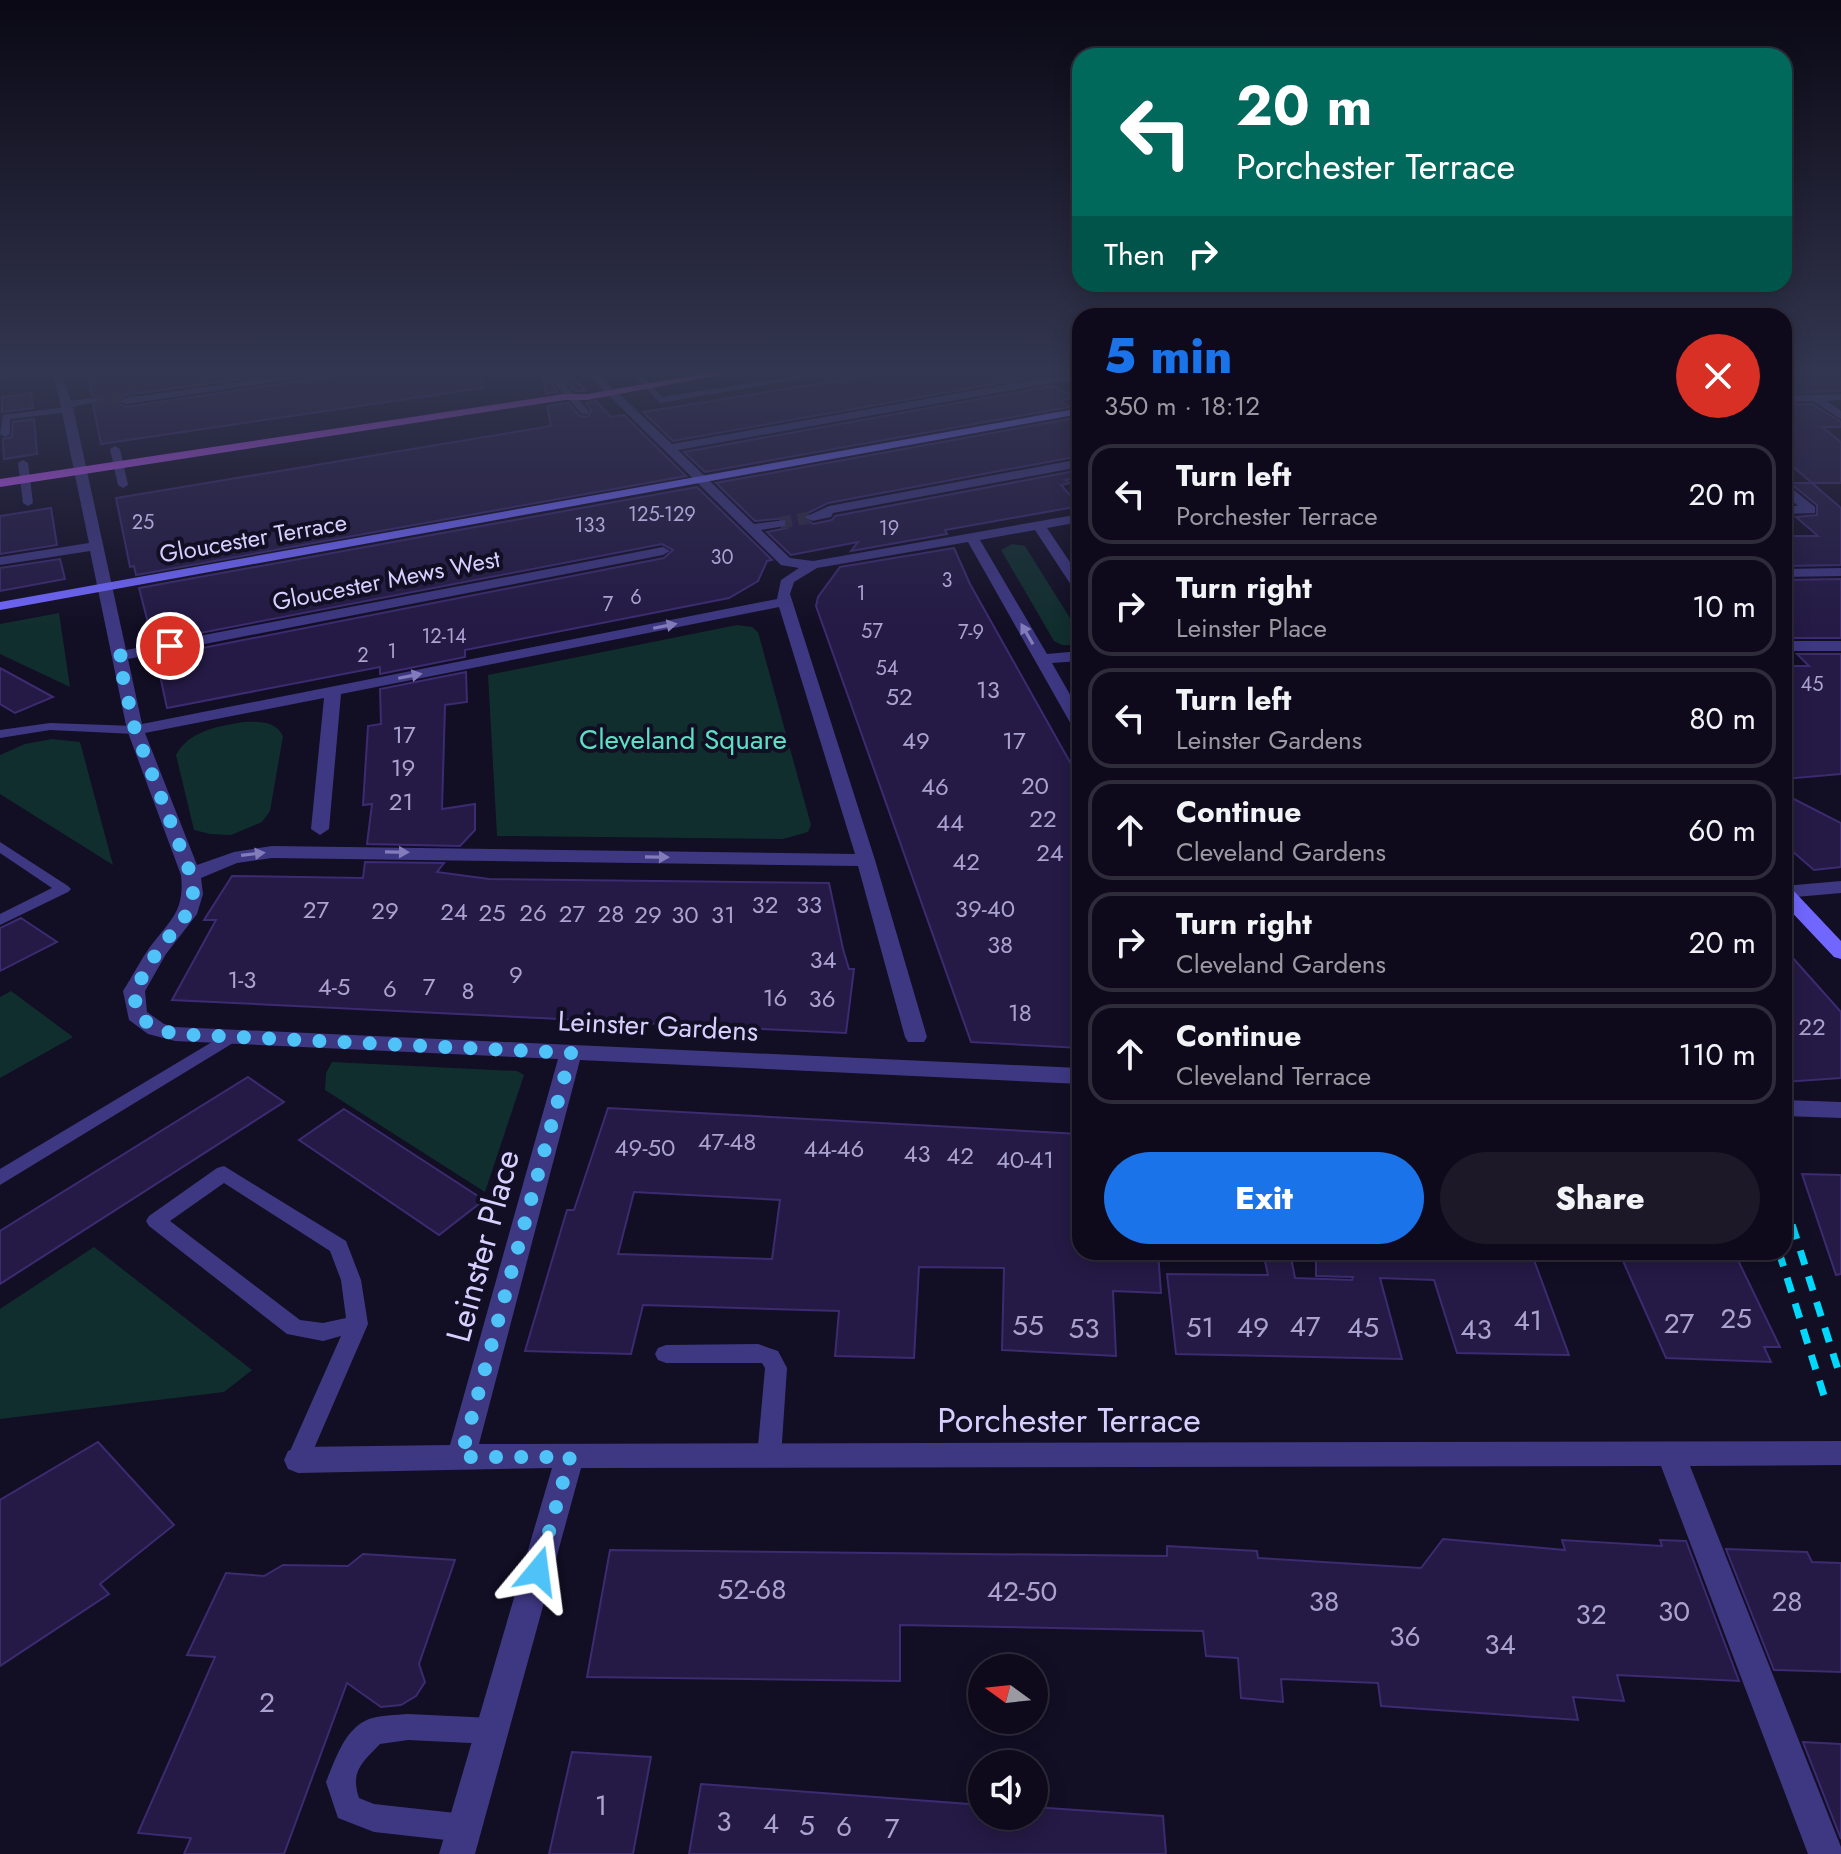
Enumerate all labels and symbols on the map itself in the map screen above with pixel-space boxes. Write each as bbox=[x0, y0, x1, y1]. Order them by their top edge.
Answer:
house number: 125-129 bbox=[628, 500, 696, 529]
street label: Gloucester Terrace bbox=[156, 504, 350, 572]
house number: 25 bbox=[132, 508, 154, 537]
house number: 133 bbox=[575, 511, 605, 540]
house number: 19 bbox=[879, 514, 899, 543]
street label: Gloucester Mews West bbox=[269, 541, 503, 619]
house number: 30 bbox=[711, 543, 733, 572]
house number: 3 bbox=[942, 566, 953, 595]
house number: 1 bbox=[857, 579, 866, 608]
house number: 6 bbox=[630, 583, 642, 612]
house number: 7 bbox=[603, 590, 614, 619]
pin bbox=[136, 612, 204, 680]
house number: 57 bbox=[861, 617, 883, 646]
house number: 7-9 bbox=[958, 618, 984, 647]
one-way arrow bbox=[653, 619, 678, 631]
house number: 12-14 bbox=[421, 622, 467, 651]
one-way arrow bbox=[1020, 623, 1034, 646]
house number: 1 bbox=[388, 637, 397, 666]
house number: 2 bbox=[357, 641, 369, 670]
house number: 54 bbox=[876, 654, 899, 683]
one-way arrow bbox=[398, 669, 423, 681]
house number: 45 bbox=[1801, 670, 1823, 699]
house number: 13 bbox=[976, 672, 1000, 707]
house number: 52 bbox=[885, 679, 913, 714]
house number: 17 bbox=[392, 717, 416, 752]
park label: Cleveland Square bbox=[579, 719, 787, 760]
house number: 49 bbox=[902, 723, 930, 758]
house number: 17 bbox=[1002, 723, 1026, 758]
house number: 19 bbox=[391, 750, 415, 785]
house number: 20 bbox=[1021, 768, 1049, 803]
house number: 46 bbox=[921, 769, 949, 804]
house number: 21 bbox=[389, 784, 413, 819]
house number: 22 bbox=[1029, 801, 1057, 836]
house number: 44 bbox=[936, 805, 964, 840]
house number: 24 bbox=[1036, 835, 1064, 870]
house number: 42 bbox=[952, 844, 980, 879]
one-way arrow bbox=[385, 846, 410, 858]
one-way arrow bbox=[241, 847, 266, 860]
one-way arrow bbox=[645, 850, 670, 863]
house number: 32 bbox=[752, 887, 778, 922]
house number: 33 bbox=[796, 887, 822, 922]
house number: 39-40 bbox=[955, 891, 1015, 926]
house number: 27 bbox=[303, 892, 330, 927]
house number: 29 bbox=[371, 893, 399, 928]
house number: 24 bbox=[440, 894, 468, 929]
house number: 25 bbox=[478, 895, 506, 930]
house number: 26 bbox=[519, 895, 547, 930]
house number: 27 bbox=[559, 896, 586, 931]
house number: 28 bbox=[598, 896, 624, 931]
house number: 29 bbox=[634, 897, 662, 932]
house number: 30 bbox=[671, 897, 699, 932]
house number: 31 bbox=[711, 897, 735, 932]
house number: 38 bbox=[987, 927, 1013, 962]
house number: 34 bbox=[809, 942, 837, 977]
house number: 9 bbox=[509, 957, 523, 992]
house number: 1-3 bbox=[228, 962, 256, 997]
house number: 4-5 bbox=[318, 969, 350, 1004]
house number: 7 bbox=[423, 969, 436, 1004]
house number: 6 bbox=[383, 971, 397, 1006]
house number: 8 bbox=[461, 973, 475, 1008]
house number: 16 bbox=[763, 980, 787, 1015]
house number: 36 bbox=[809, 981, 835, 1016]
house number: 18 bbox=[1008, 995, 1032, 1030]
street label: Leinster Gardens bbox=[557, 1000, 759, 1052]
house number: 22 bbox=[1798, 1009, 1826, 1044]
house number: 47-48 bbox=[698, 1124, 756, 1159]
house number: 49-50 bbox=[615, 1130, 675, 1165]
house number: 44-46 bbox=[804, 1131, 864, 1166]
house number: 43 bbox=[903, 1136, 931, 1171]
house number: 42 bbox=[946, 1138, 974, 1173]
house number: 40-41 bbox=[996, 1142, 1054, 1177]
street label: Leinster Place bbox=[434, 1144, 532, 1348]
house number: 25 bbox=[1720, 1298, 1752, 1339]
house number: 41 bbox=[1514, 1300, 1542, 1341]
house number: 27 bbox=[1664, 1303, 1695, 1344]
house number: 55 bbox=[1012, 1305, 1044, 1346]
house number: 47 bbox=[1289, 1306, 1321, 1347]
house number: 51 bbox=[1186, 1307, 1214, 1348]
house number: 49 bbox=[1237, 1307, 1269, 1348]
house number: 45 bbox=[1347, 1307, 1379, 1348]
house number: 53 bbox=[1068, 1308, 1100, 1349]
house number: 43 bbox=[1460, 1309, 1492, 1350]
street label: Porchester Terrace bbox=[937, 1396, 1201, 1445]
position arrow bbox=[496, 1529, 580, 1613]
house number: 52-68 bbox=[717, 1569, 787, 1610]
house number: 42-50 bbox=[987, 1571, 1057, 1612]
house number: 38 bbox=[1309, 1581, 1339, 1622]
house number: 28 bbox=[1771, 1581, 1803, 1622]
house number: 30 bbox=[1658, 1591, 1690, 1632]
house number: 32 bbox=[1575, 1594, 1607, 1635]
house number: 36 bbox=[1389, 1616, 1421, 1657]
house number: 34 bbox=[1484, 1624, 1516, 1665]
north arrow bbox=[968, 1654, 1048, 1734]
house number: 2 bbox=[259, 1682, 275, 1723]
house number: 1 bbox=[595, 1785, 607, 1826]
house number: 3 bbox=[716, 1801, 732, 1842]
house number: 4 bbox=[763, 1803, 779, 1844]
house number: 5 bbox=[799, 1805, 815, 1846]
house number: 6 bbox=[836, 1806, 852, 1847]
house number: 7 bbox=[885, 1808, 900, 1849]

